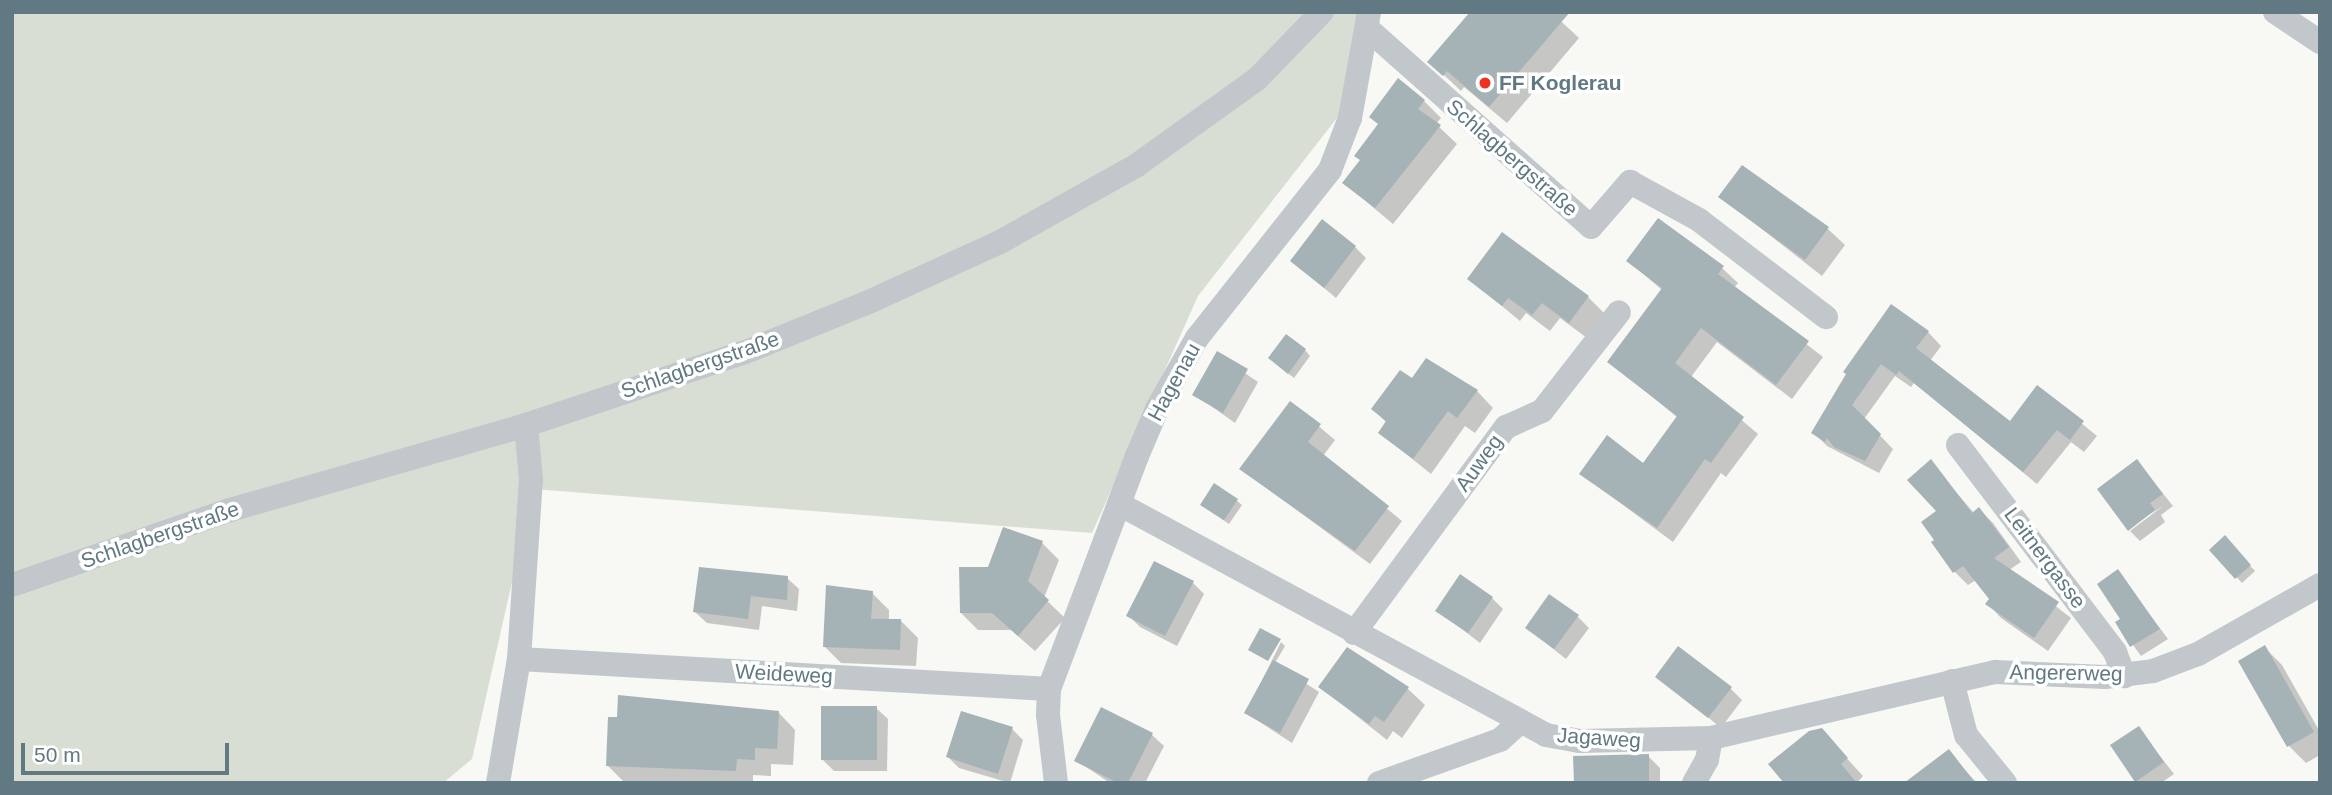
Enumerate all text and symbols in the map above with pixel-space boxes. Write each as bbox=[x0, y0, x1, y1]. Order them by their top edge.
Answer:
place label: FF Koglerau bbox=[1499, 70, 1622, 96]
marker: FF Koglerau bbox=[1477, 75, 1493, 91]
street label: Schlagbergstraße bbox=[1441, 94, 1583, 222]
street label: Schlagbergstraße bbox=[618, 326, 782, 404]
street label: Hagenau bbox=[1142, 339, 1206, 425]
street label: Auweg bbox=[1450, 430, 1508, 496]
street label: Schlagbergstraße bbox=[78, 496, 242, 574]
street label: Leitnergasse bbox=[1999, 502, 2091, 614]
street label: Weideweg bbox=[735, 659, 833, 689]
street label: Angererweg bbox=[2009, 659, 2123, 687]
street label: Jagaweg bbox=[1556, 722, 1642, 754]
scale bar bbox=[24, 728, 233, 772]
text: 50 m bbox=[34, 743, 81, 766]

